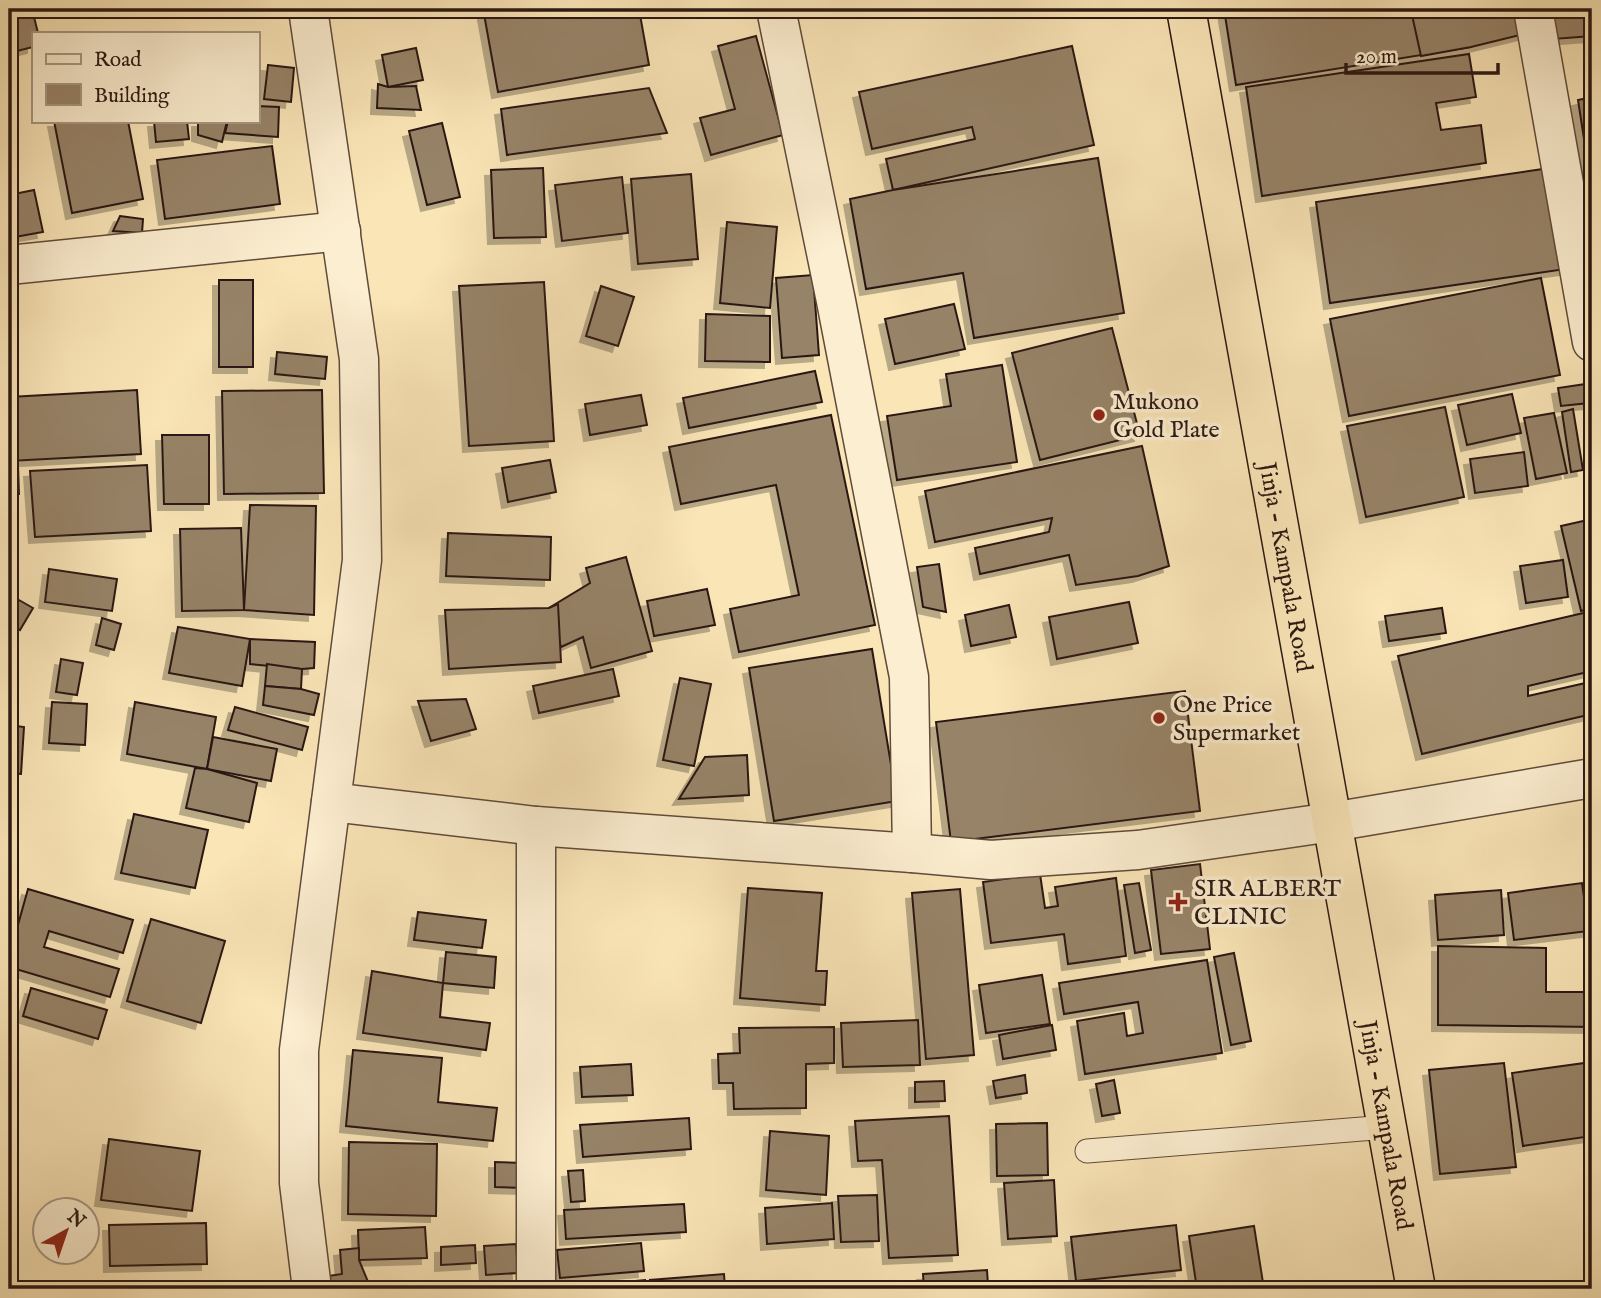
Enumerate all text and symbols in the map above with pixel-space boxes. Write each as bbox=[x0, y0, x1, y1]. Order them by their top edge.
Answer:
legend bbox=[32, 32, 259, 122]
scale bar bbox=[1346, 32, 1498, 76]
text: 20 m bbox=[1356, 44, 1397, 71]
text: Road bbox=[94, 47, 142, 74]
text: Building bbox=[94, 83, 170, 110]
place label: Mukono Gold Plate bbox=[1113, 387, 1220, 446]
marker: Mukono Gold Plate bbox=[1091, 407, 1107, 423]
street label: Jinja - Kampala Road bbox=[1250, 457, 1319, 675]
place label: One Price Supermarket bbox=[1173, 690, 1300, 749]
marker: One Price Supermarket bbox=[1151, 710, 1167, 726]
place label: SIR ALBERT CLINIC bbox=[1194, 874, 1342, 933]
marker: SIR ALBERT CLINIC bbox=[1168, 892, 1188, 912]
street label: Jinja - Kampala Road bbox=[1350, 1015, 1419, 1233]
north arrow bbox=[32, 1196, 102, 1266]
text: N bbox=[61, 1204, 90, 1234]

